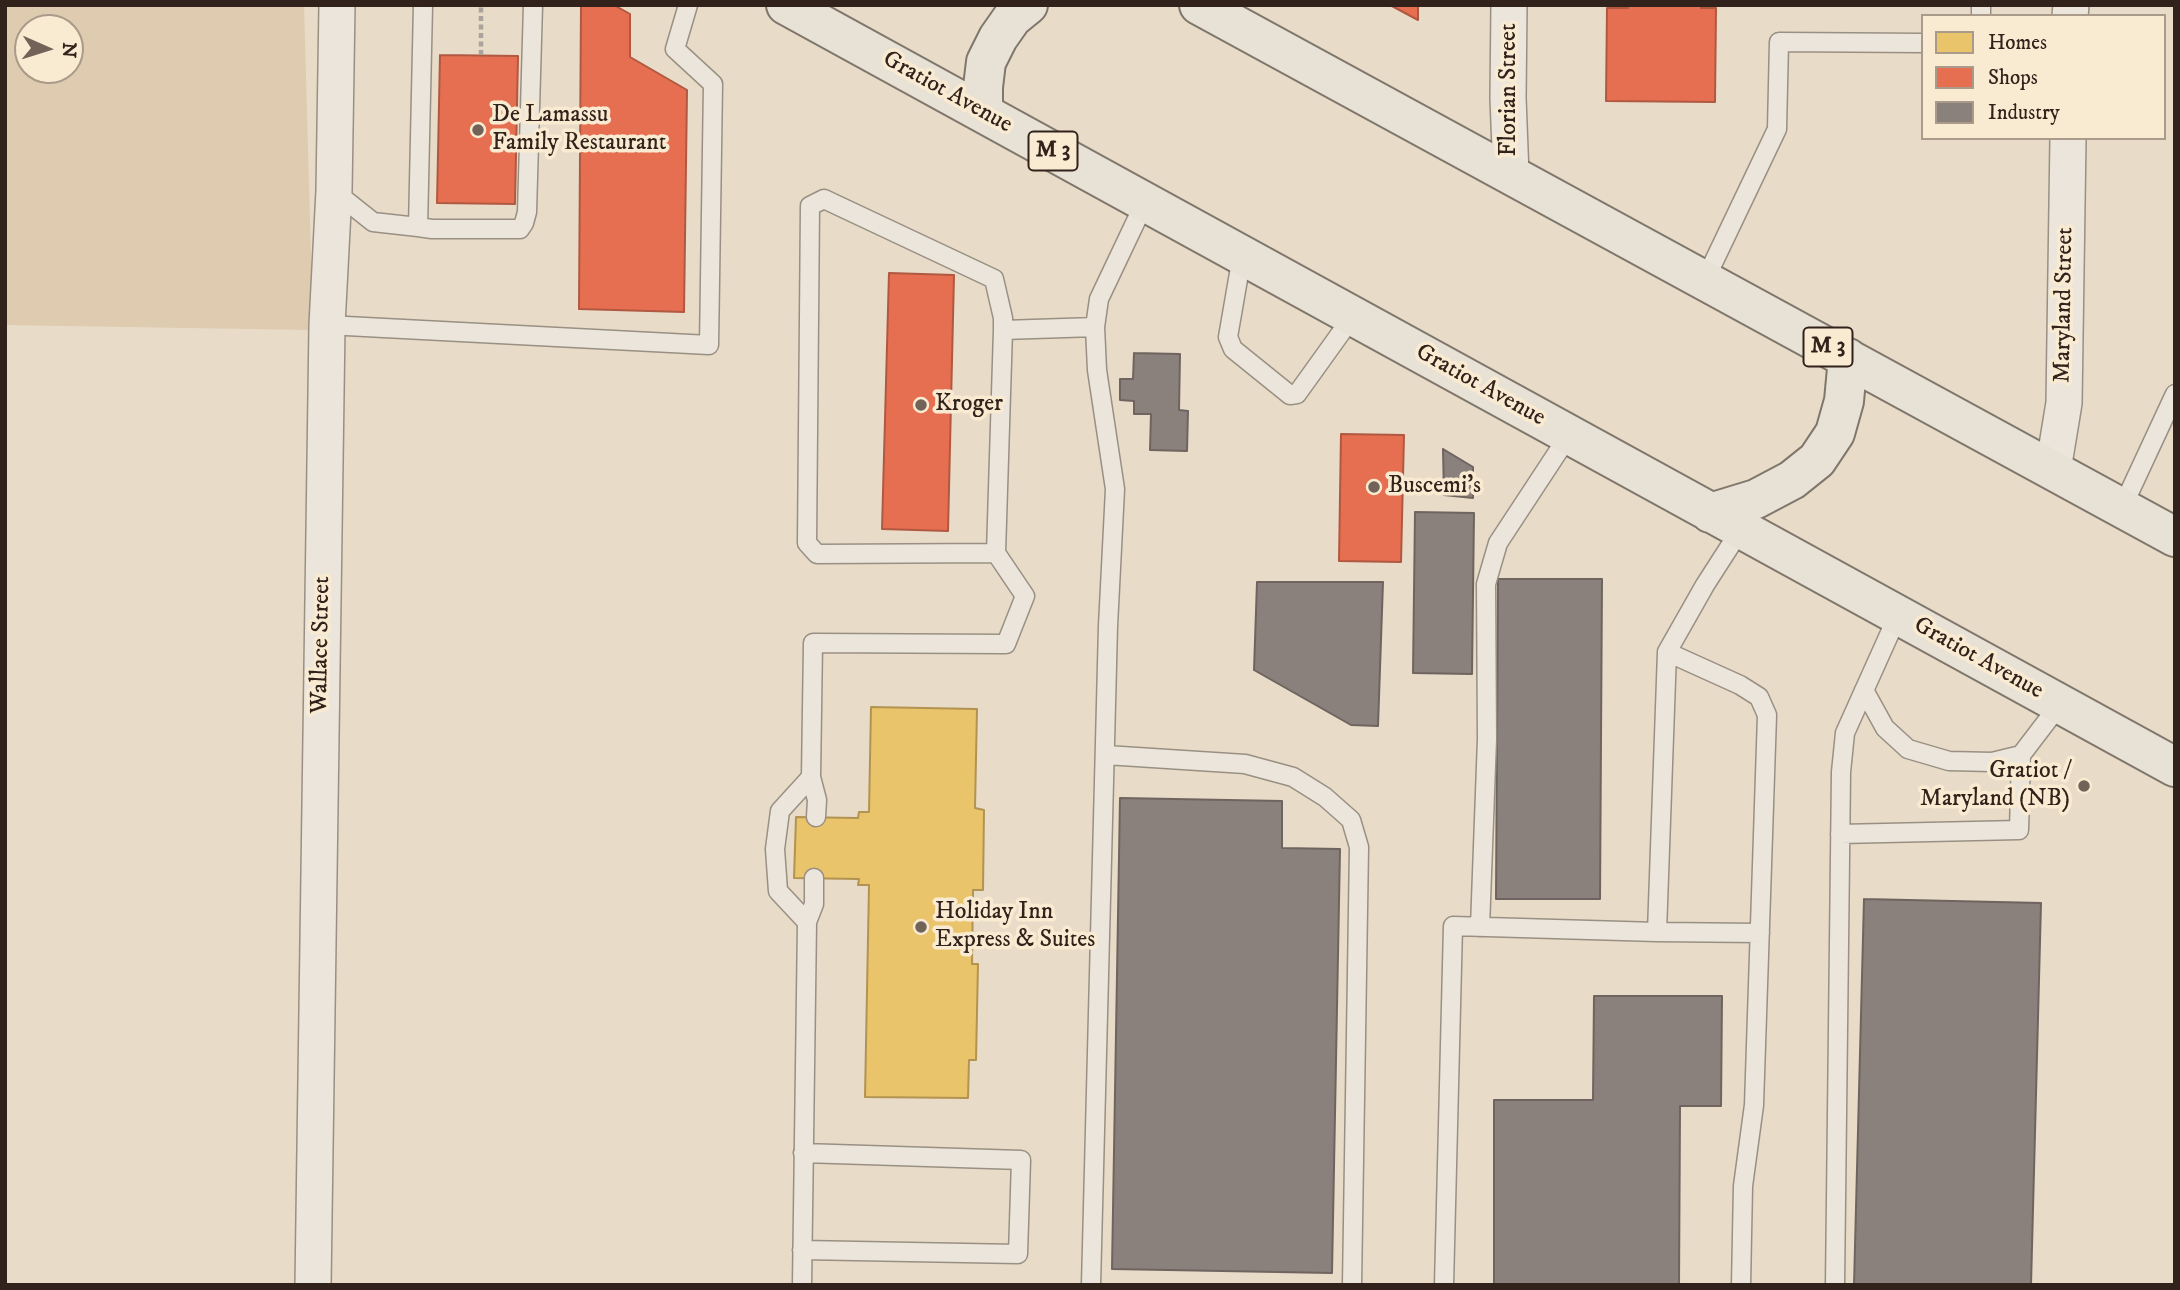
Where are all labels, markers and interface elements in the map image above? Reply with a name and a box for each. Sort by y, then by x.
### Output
north arrow [14,14,84,84]
legend [1921,14,2166,140]
street label: Florian Street [1496,23,1524,157]
text: Homes [1988,30,2047,56]
text: N [57,42,80,58]
street label: Gratiot Avenue [877,46,1017,140]
text: Shops [1988,65,2038,91]
text: Industry [1988,100,2060,126]
place label: De Lamassu Family Restaurant [492,102,666,158]
marker: De Lamassu Family Restaurant [470,122,486,138]
road number: M 3 [1028,132,1078,170]
street label: Maryland Street [2049,227,2081,383]
road number: M 3 [1804,328,1853,366]
street label: Gratiot Avenue [1410,339,1550,433]
place label: Kroger [935,391,1003,419]
marker: Kroger [913,397,929,413]
place label: Buscemi's [1388,473,1481,501]
marker: Buscemi's [1366,479,1382,495]
street label: Wallace Street [306,576,338,714]
street label: Gratiot Avenue [1908,612,2048,706]
place label: Gratiot / Maryland (NB) [1920,758,2070,814]
marker: Gratiot / Maryland (NB) [2076,778,2092,794]
place label: Holiday Inn Express & Suites [935,899,1095,955]
marker: Holiday Inn Express & Suites [913,919,929,935]

